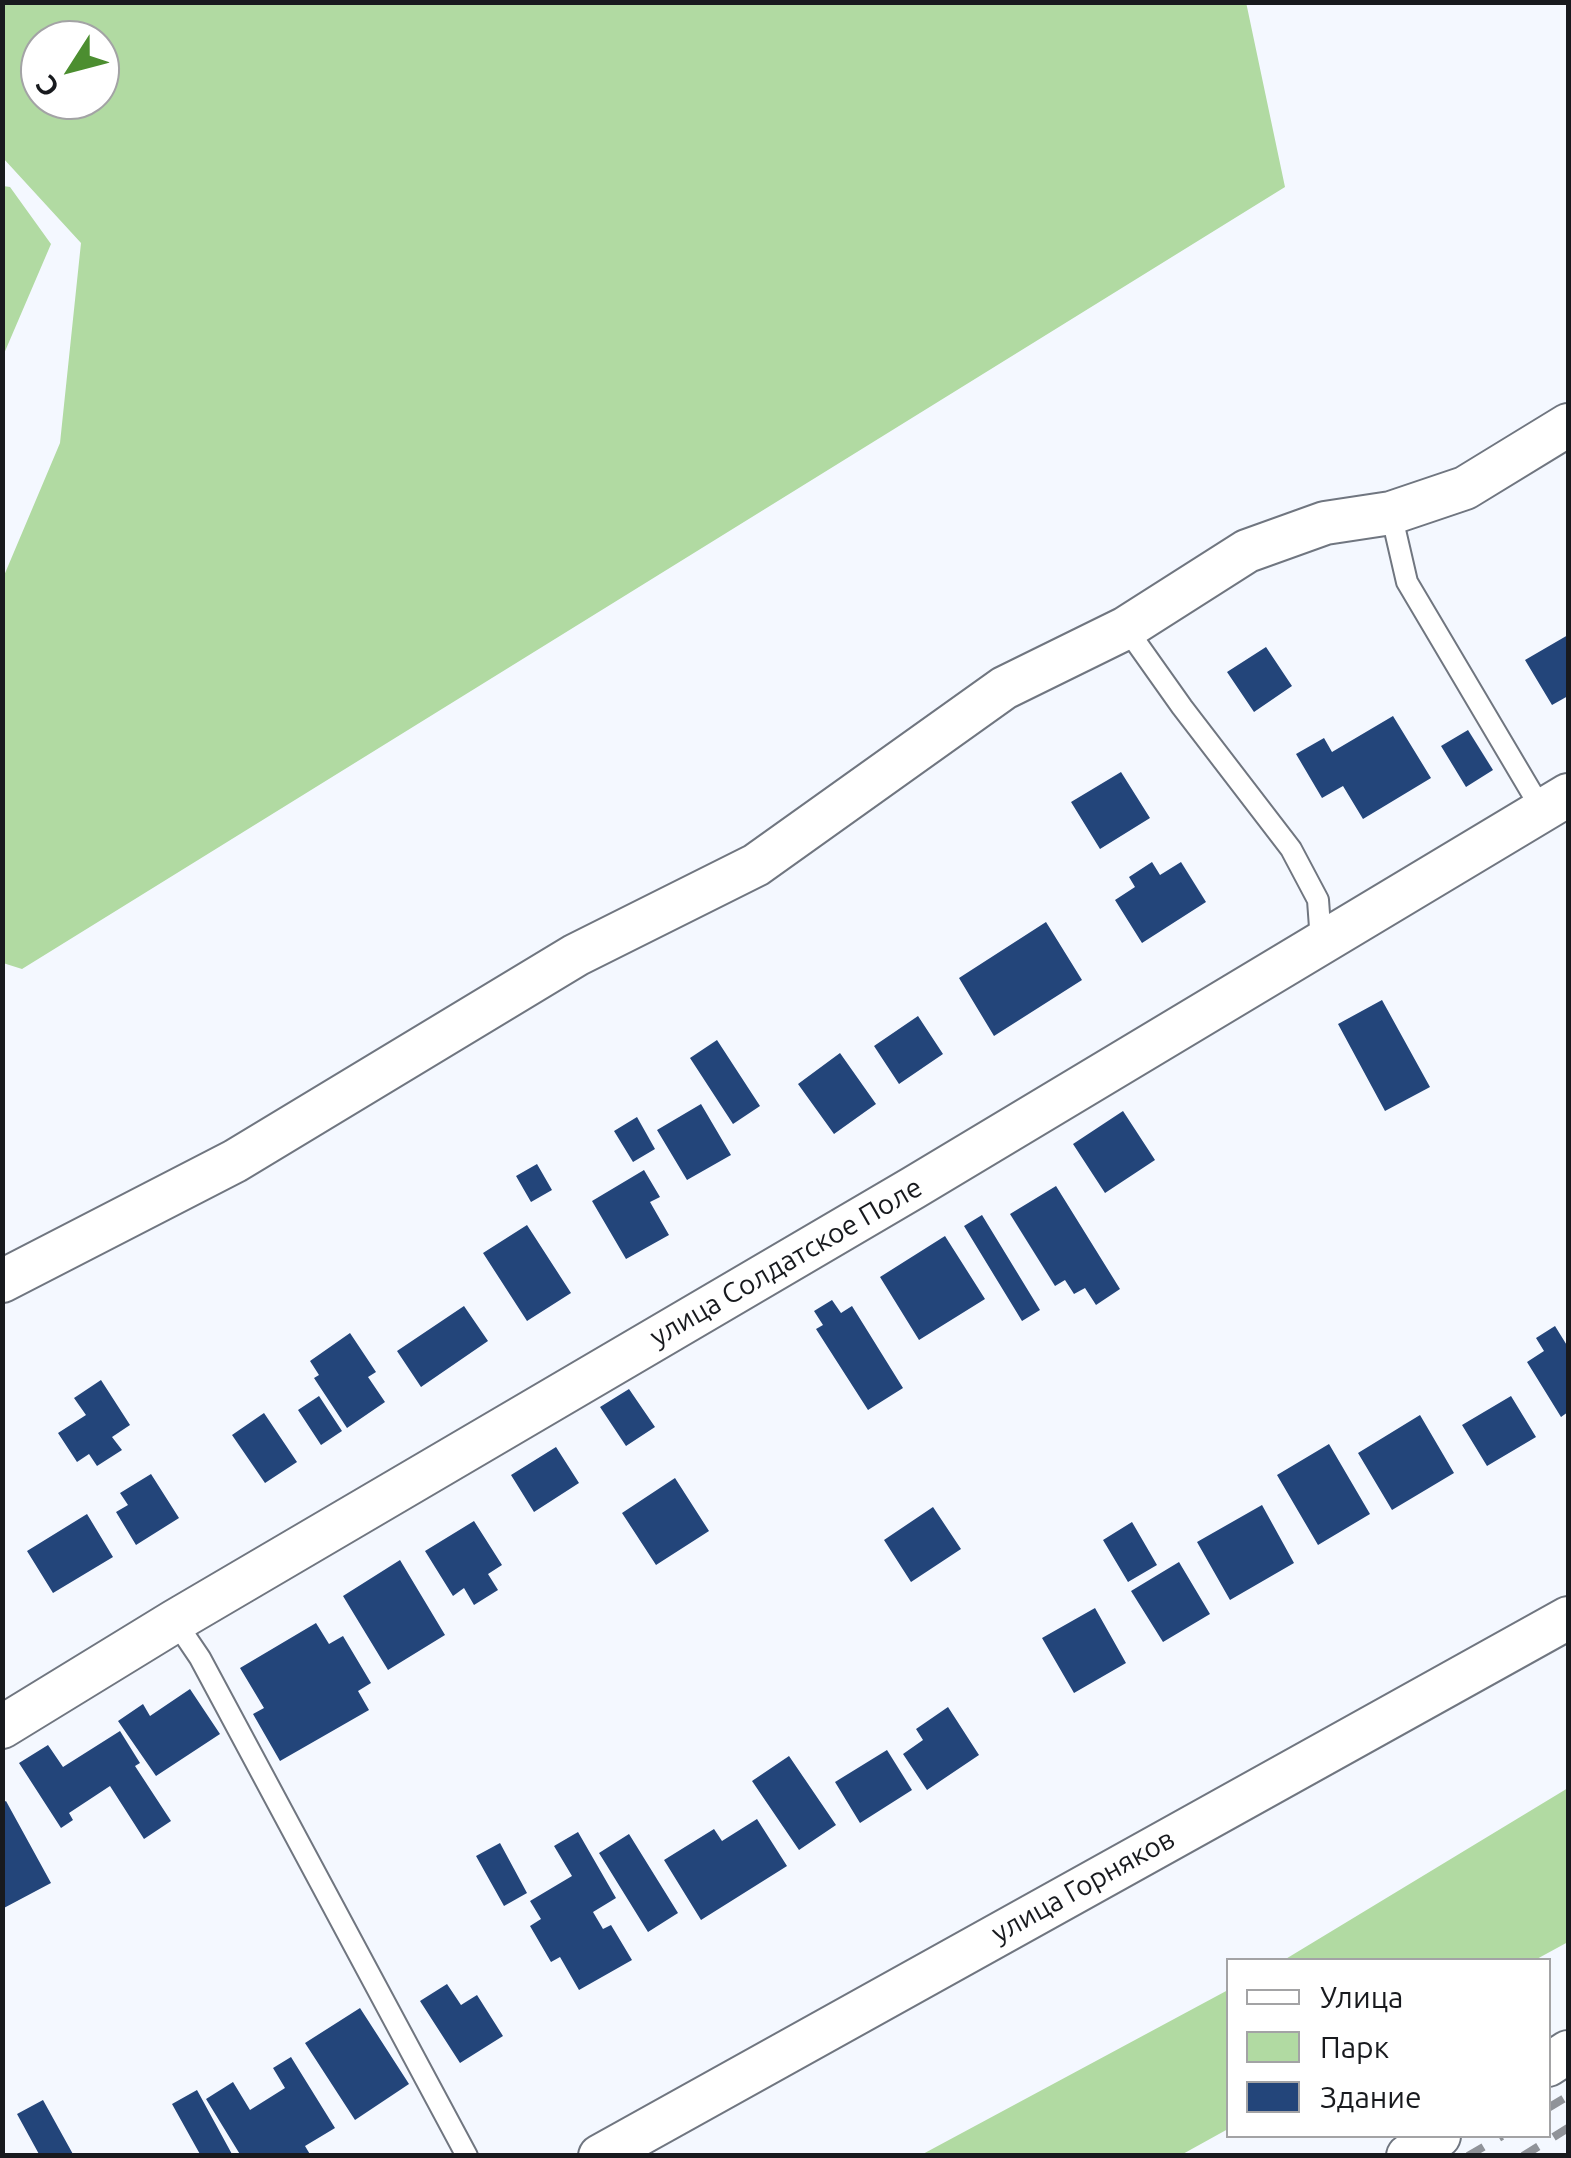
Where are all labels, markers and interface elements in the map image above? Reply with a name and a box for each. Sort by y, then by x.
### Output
north arrow [20,20,120,120]
text: С [29,70,65,103]
street label: улица Солдатское Поле [644,1170,928,1354]
street label: улица Горняков [986,1822,1180,1950]
legend [1226,1958,1551,2138]
text: Улица [1320,1980,1404,2014]
text: Парк [1320,2030,1389,2064]
text: Здание [1320,2080,1422,2114]

